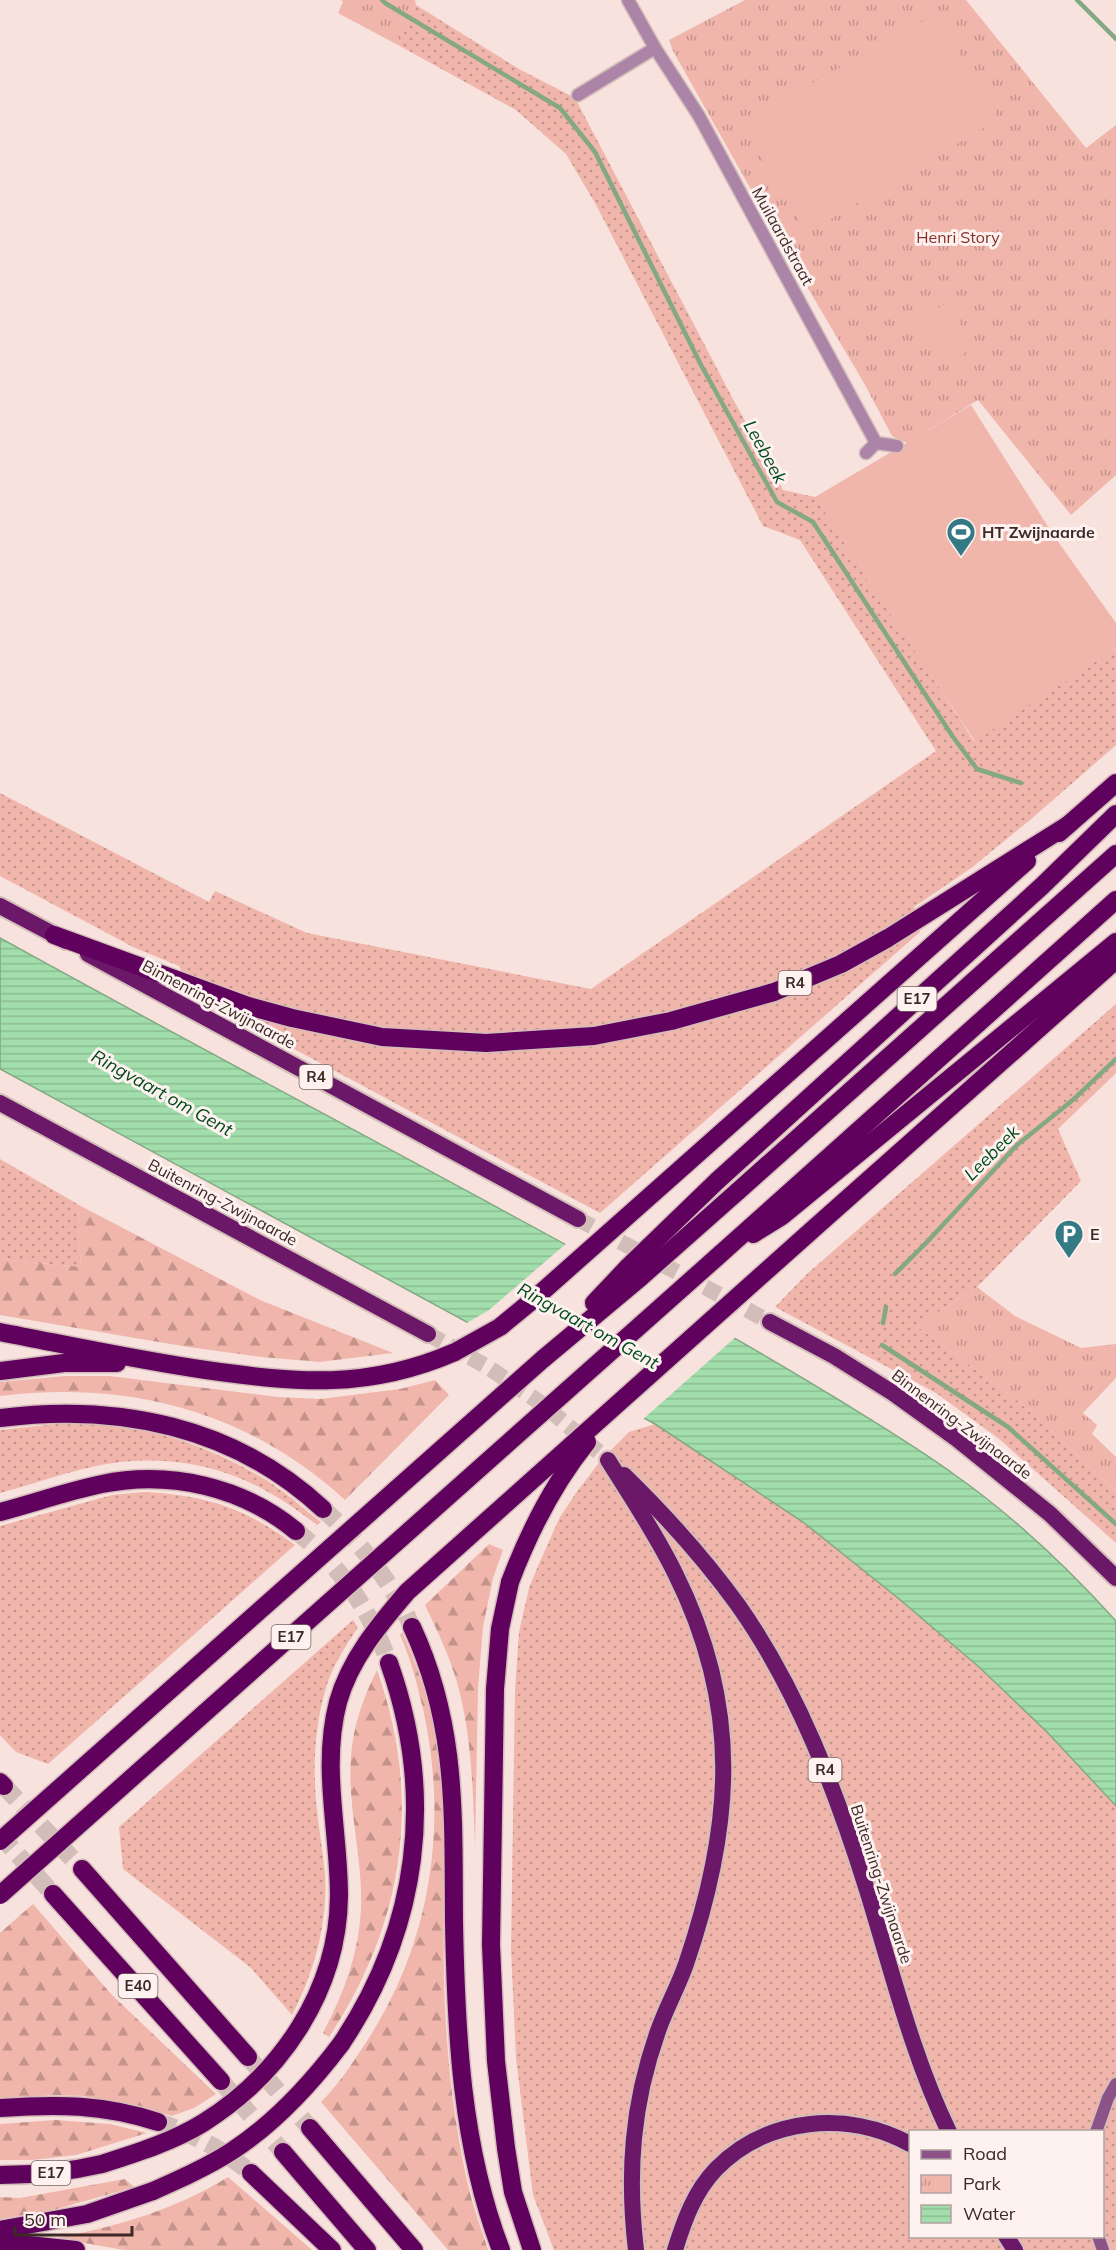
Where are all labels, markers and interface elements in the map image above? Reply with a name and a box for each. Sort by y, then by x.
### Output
street label: Muilaardstraat [748,183,818,289]
park label: Henri Story [916,227,1000,247]
water label: Leebeek [739,416,793,488]
sports icon: HT Zwijnaarde [945,516,977,558]
place label: HT Zwijnaarde [982,522,1095,542]
street label: Binnenring-Zwijnaarde [139,955,299,1053]
road number: R4 [778,971,812,995]
road number: E17 [898,987,936,1011]
water label: Ringvaart om Gent [88,1044,237,1141]
road number: R4 [300,1065,332,1089]
water label: Leebeek [959,1120,1025,1185]
street label: Buitenring-Zwijnaarde [145,1154,301,1250]
parking icon: E [1053,1218,1085,1260]
place label: E [1090,1224,1100,1244]
water label: Ringvaart om Gent [514,1277,663,1374]
street label: Binnenring-Zwijnaarde [888,1365,1036,1483]
road number: E17 [272,1625,310,1649]
road number: R4 [808,1758,842,1782]
street label: Buitenring-Zwijnaarde [847,1802,917,1966]
road number: E40 [118,1974,158,1998]
legend [909,2130,1104,2238]
text: Road [963,2142,1007,2165]
road number: E17 [32,2161,70,2185]
text: Park [963,2172,1002,2195]
scale bar [15,2199,132,2237]
text: Water [963,2202,1016,2225]
text: 50 m [24,2208,66,2231]

